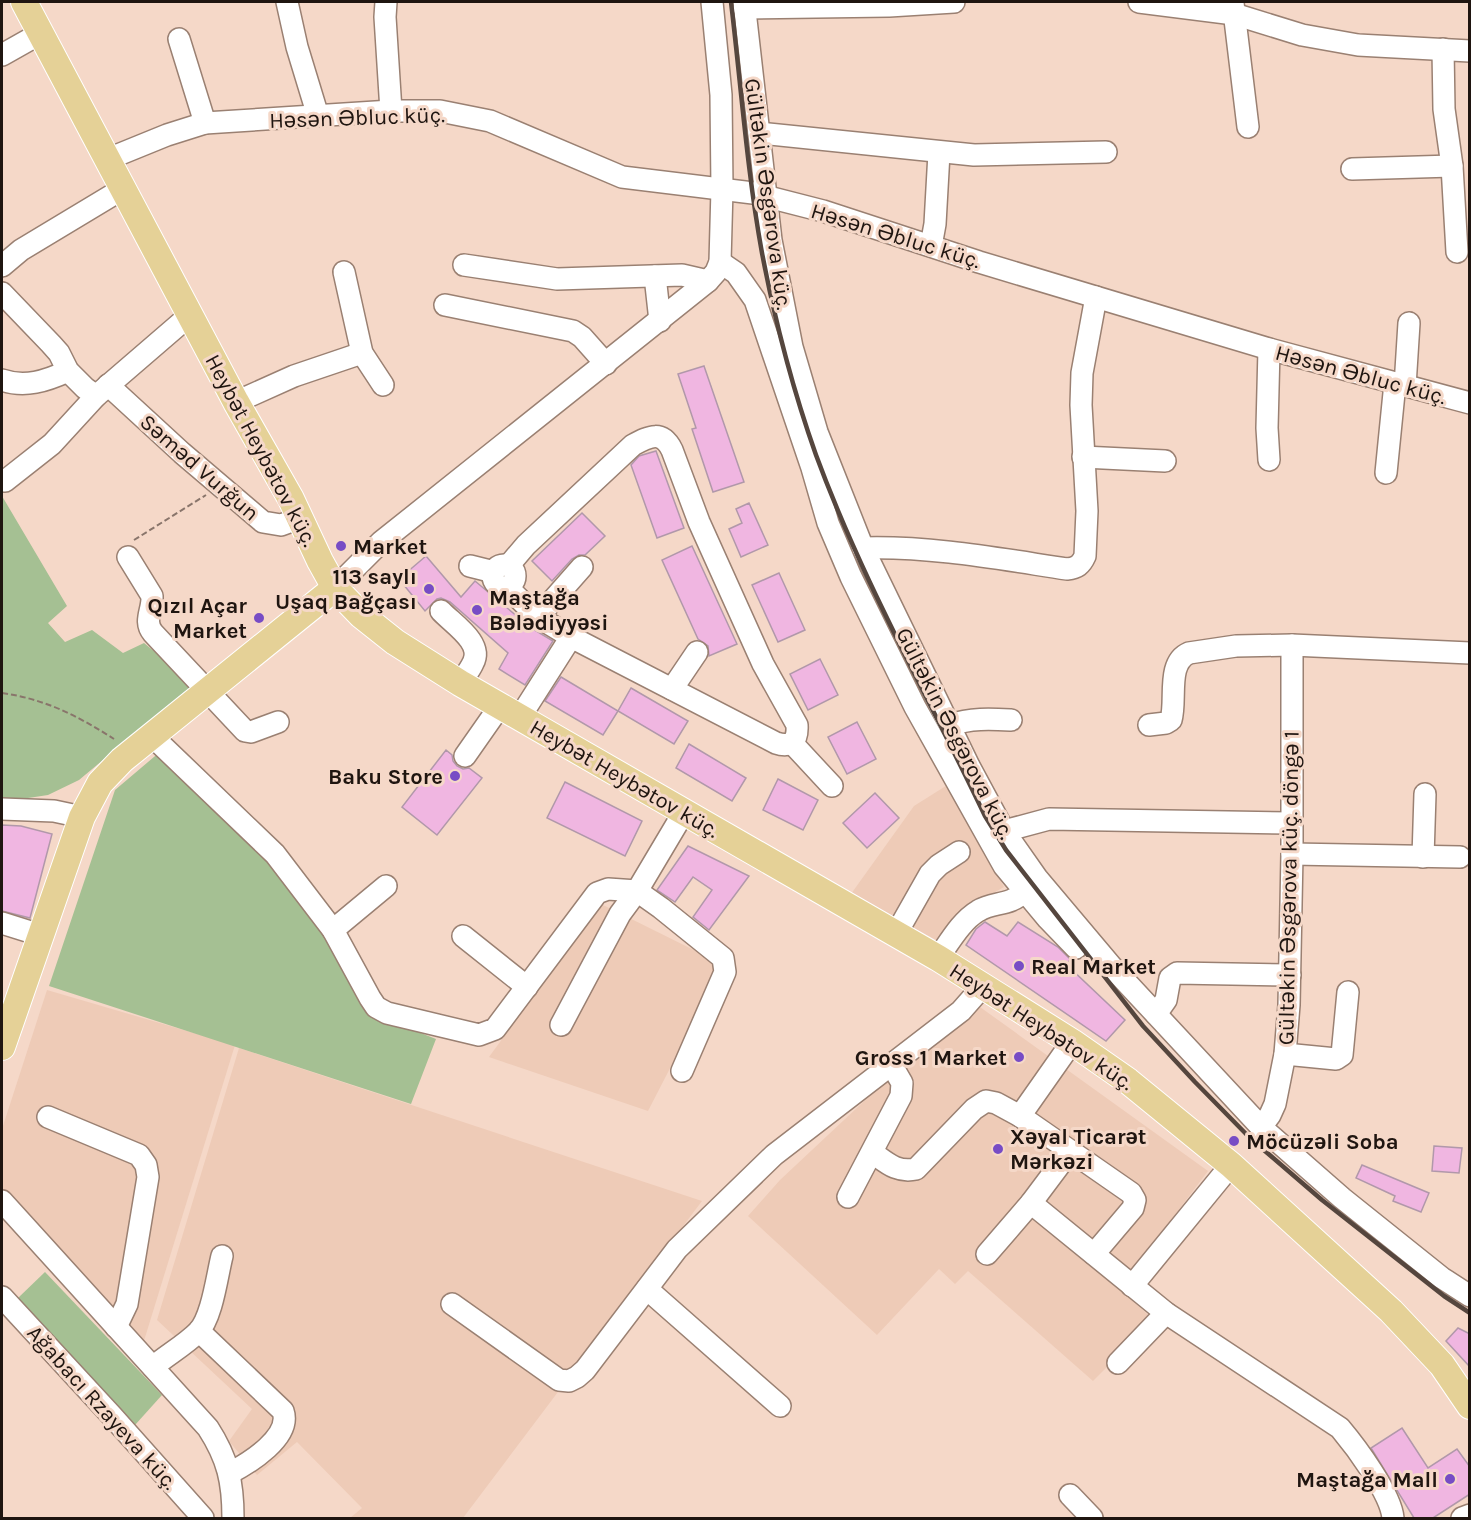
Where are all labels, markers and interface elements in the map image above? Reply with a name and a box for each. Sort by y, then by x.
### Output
street label: Gültəkin Əsgərova küç. [739,77,797,312]
street label: Həsən Əbluc küç. [269,102,445,134]
street label: Həsən Əbluc küç. [808,198,984,274]
street label: Həsən Əbluc küç. [1272,340,1449,410]
street label: Heybət Heybətov küç. [199,350,323,551]
street label: Səməd Vurğun [134,409,264,527]
place label: Market [353,534,427,560]
marker: Market [334,539,348,553]
place label: 113 saylı Uşaq Bağçası [275,564,417,615]
marker: 113 saylı Uşaq Bağçası [422,582,436,596]
place label: Maştağa Bələdiyyəsi [489,585,608,636]
place label: Qızıl Açar Market [147,593,247,644]
marker: Maştağa Bələdiyyəsi [470,603,484,617]
marker: Qızıl Açar Market [252,611,266,625]
street label: Gültəkin Əsgərova küç. [890,623,1020,844]
street label: Heybət Heybətov küç. [525,714,724,844]
street label: Gültəkin Əsgərova küç. döngə 1 [1273,731,1305,1045]
place label: Baku Store [328,764,443,790]
marker: Baku Store [448,769,462,783]
place label: Real Market [1031,954,1156,980]
street label: Heybət Heybətov küç. [945,958,1138,1096]
marker: Real Market [1012,959,1026,973]
place label: Gross 1 Market [855,1045,1007,1071]
marker: Gross 1 Market [1012,1050,1026,1064]
place label: Xəyal Ticarət Mərkəzi [1010,1124,1147,1175]
place label: Möcüzəli Soba [1246,1129,1399,1155]
marker: Möcüzəli Soba [1227,1134,1241,1148]
marker: Xəyal Ticarət Mərkəzi [991,1142,1005,1156]
street label: Ağabacı Rzayeva küç. [22,1320,183,1495]
place label: Maştağa Mall [1296,1467,1438,1493]
marker: Maştağa Mall [1443,1472,1457,1486]

